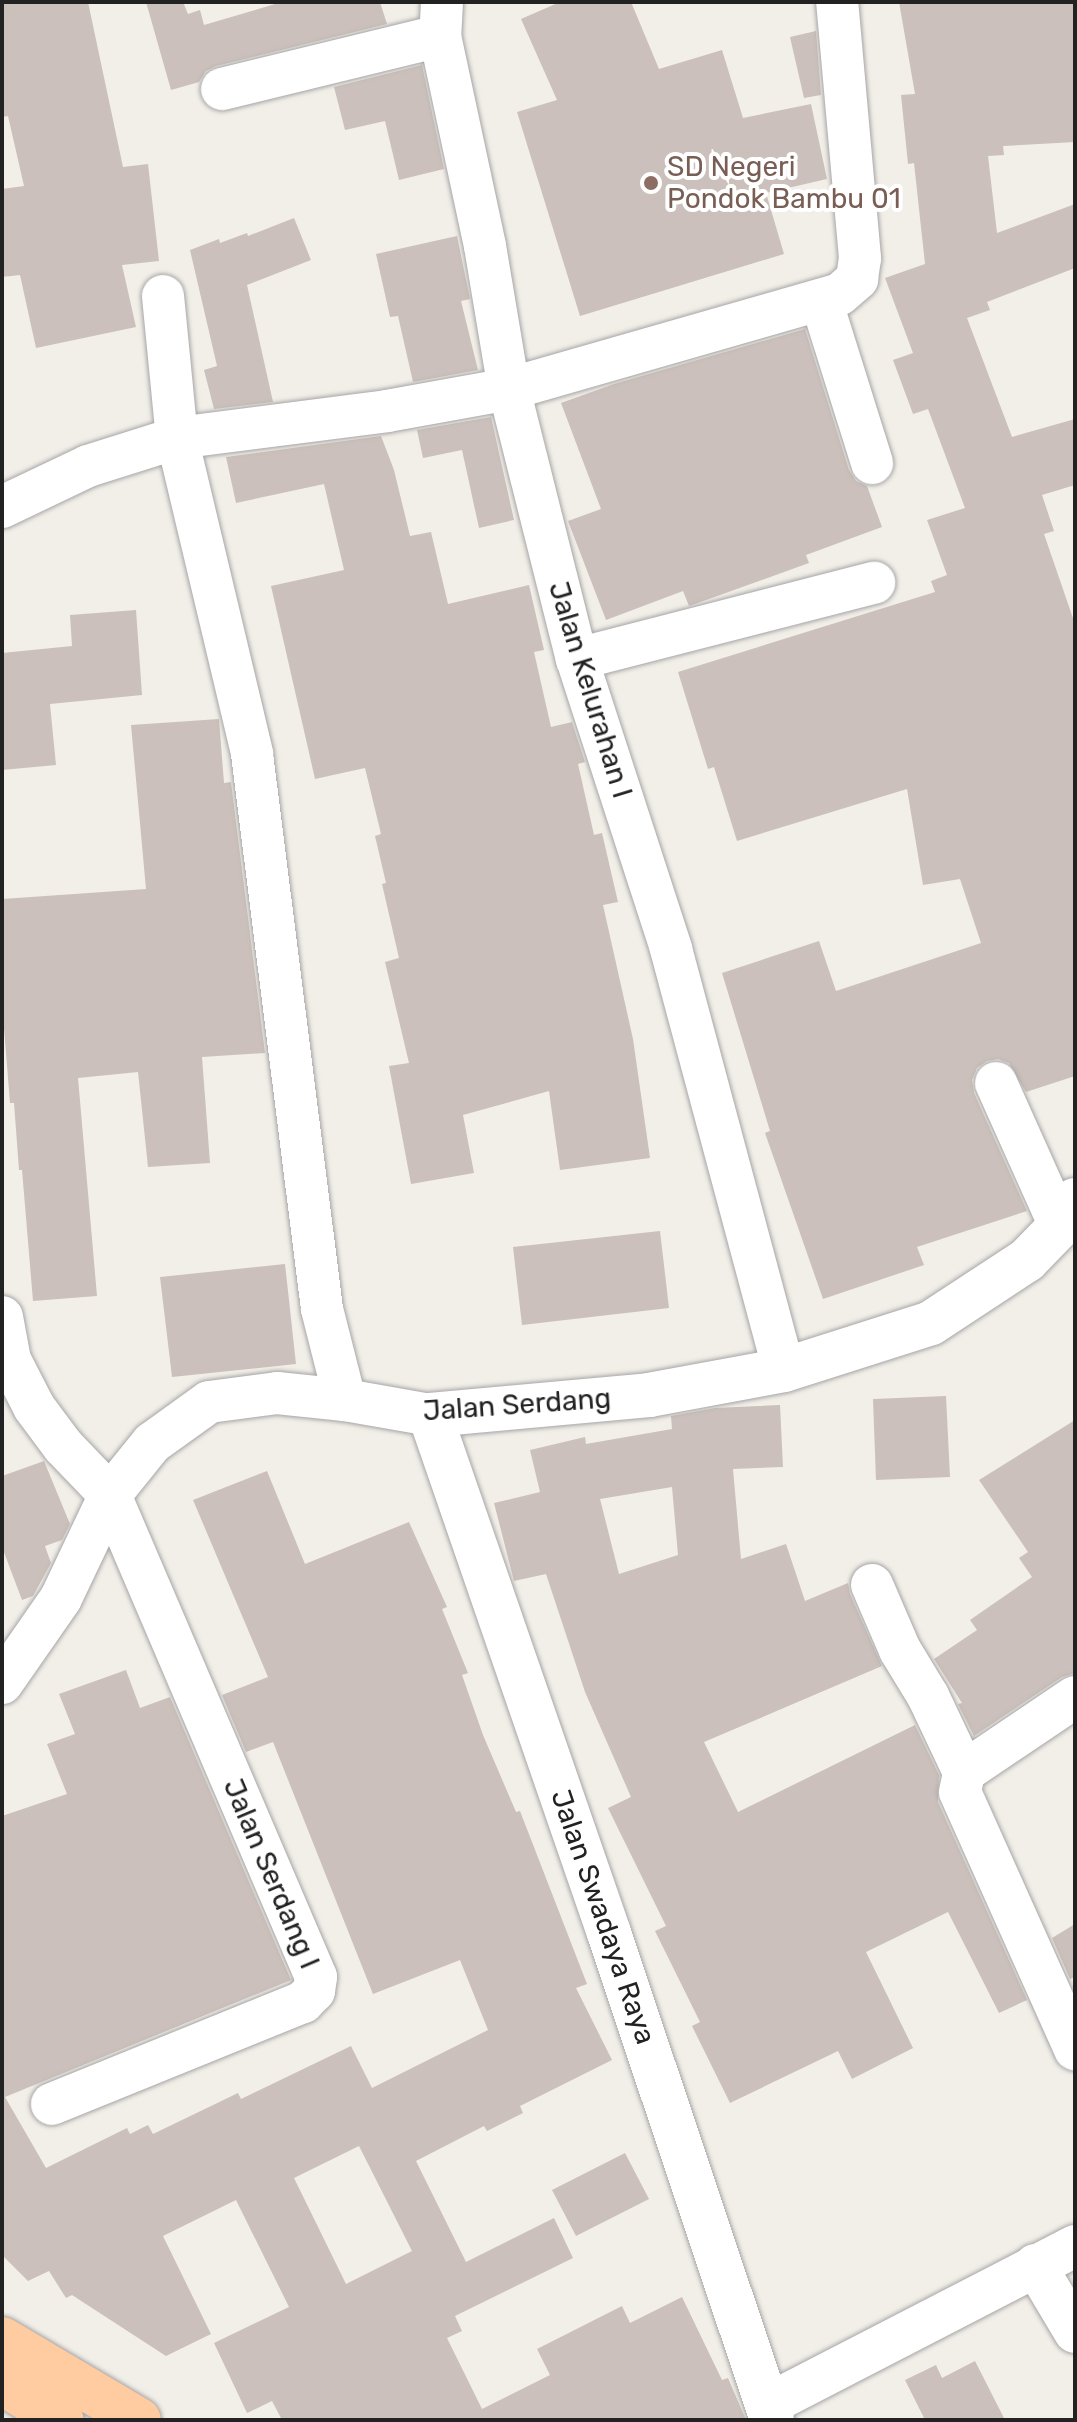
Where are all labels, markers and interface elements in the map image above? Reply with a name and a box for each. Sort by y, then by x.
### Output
place label: SD Negeri Pondok Bambu 01 [667,150,901,216]
marker: SD Negeri Pondok Bambu 01 [642,174,660,192]
street label: Jalan Kelurahan I [541,578,639,802]
street label: Jalan Serdang [422,1382,612,1428]
street label: Jalan Serdang I [216,1774,326,1974]
street label: Jalan Swadaya Raya [544,1785,662,2049]

